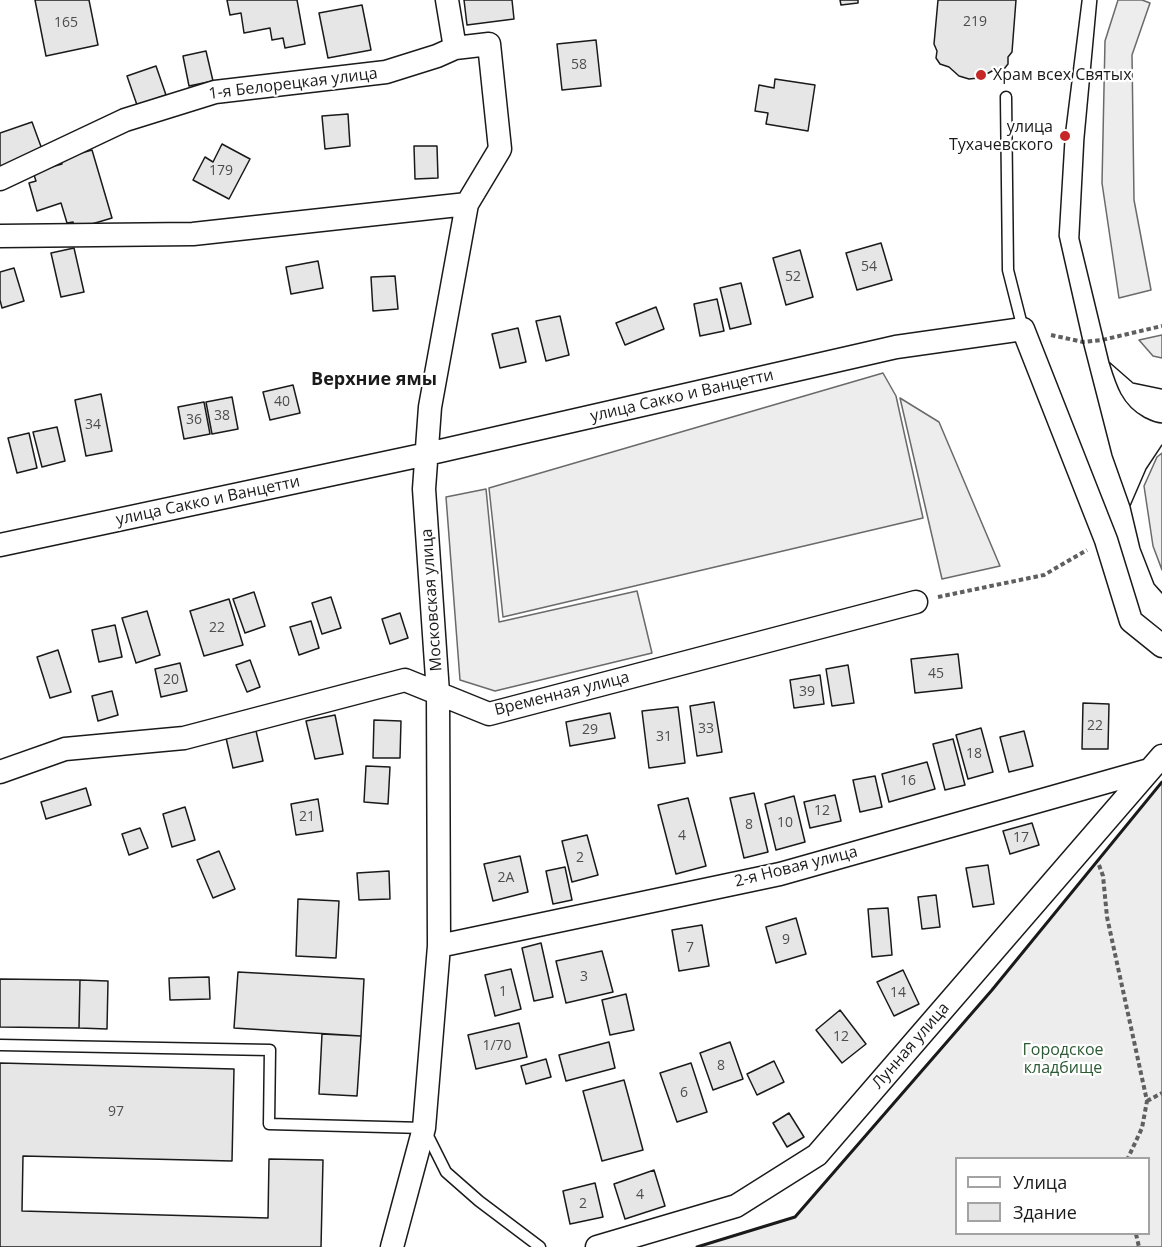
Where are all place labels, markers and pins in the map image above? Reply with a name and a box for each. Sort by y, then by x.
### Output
place label: Храм всех Святых [993,65,1132,85]
marker: Храм всех Святых [974,68,988,82]
place label: улица Тухачевского [949,117,1053,155]
marker: улица Тухачевского [1058,129,1072,143]

